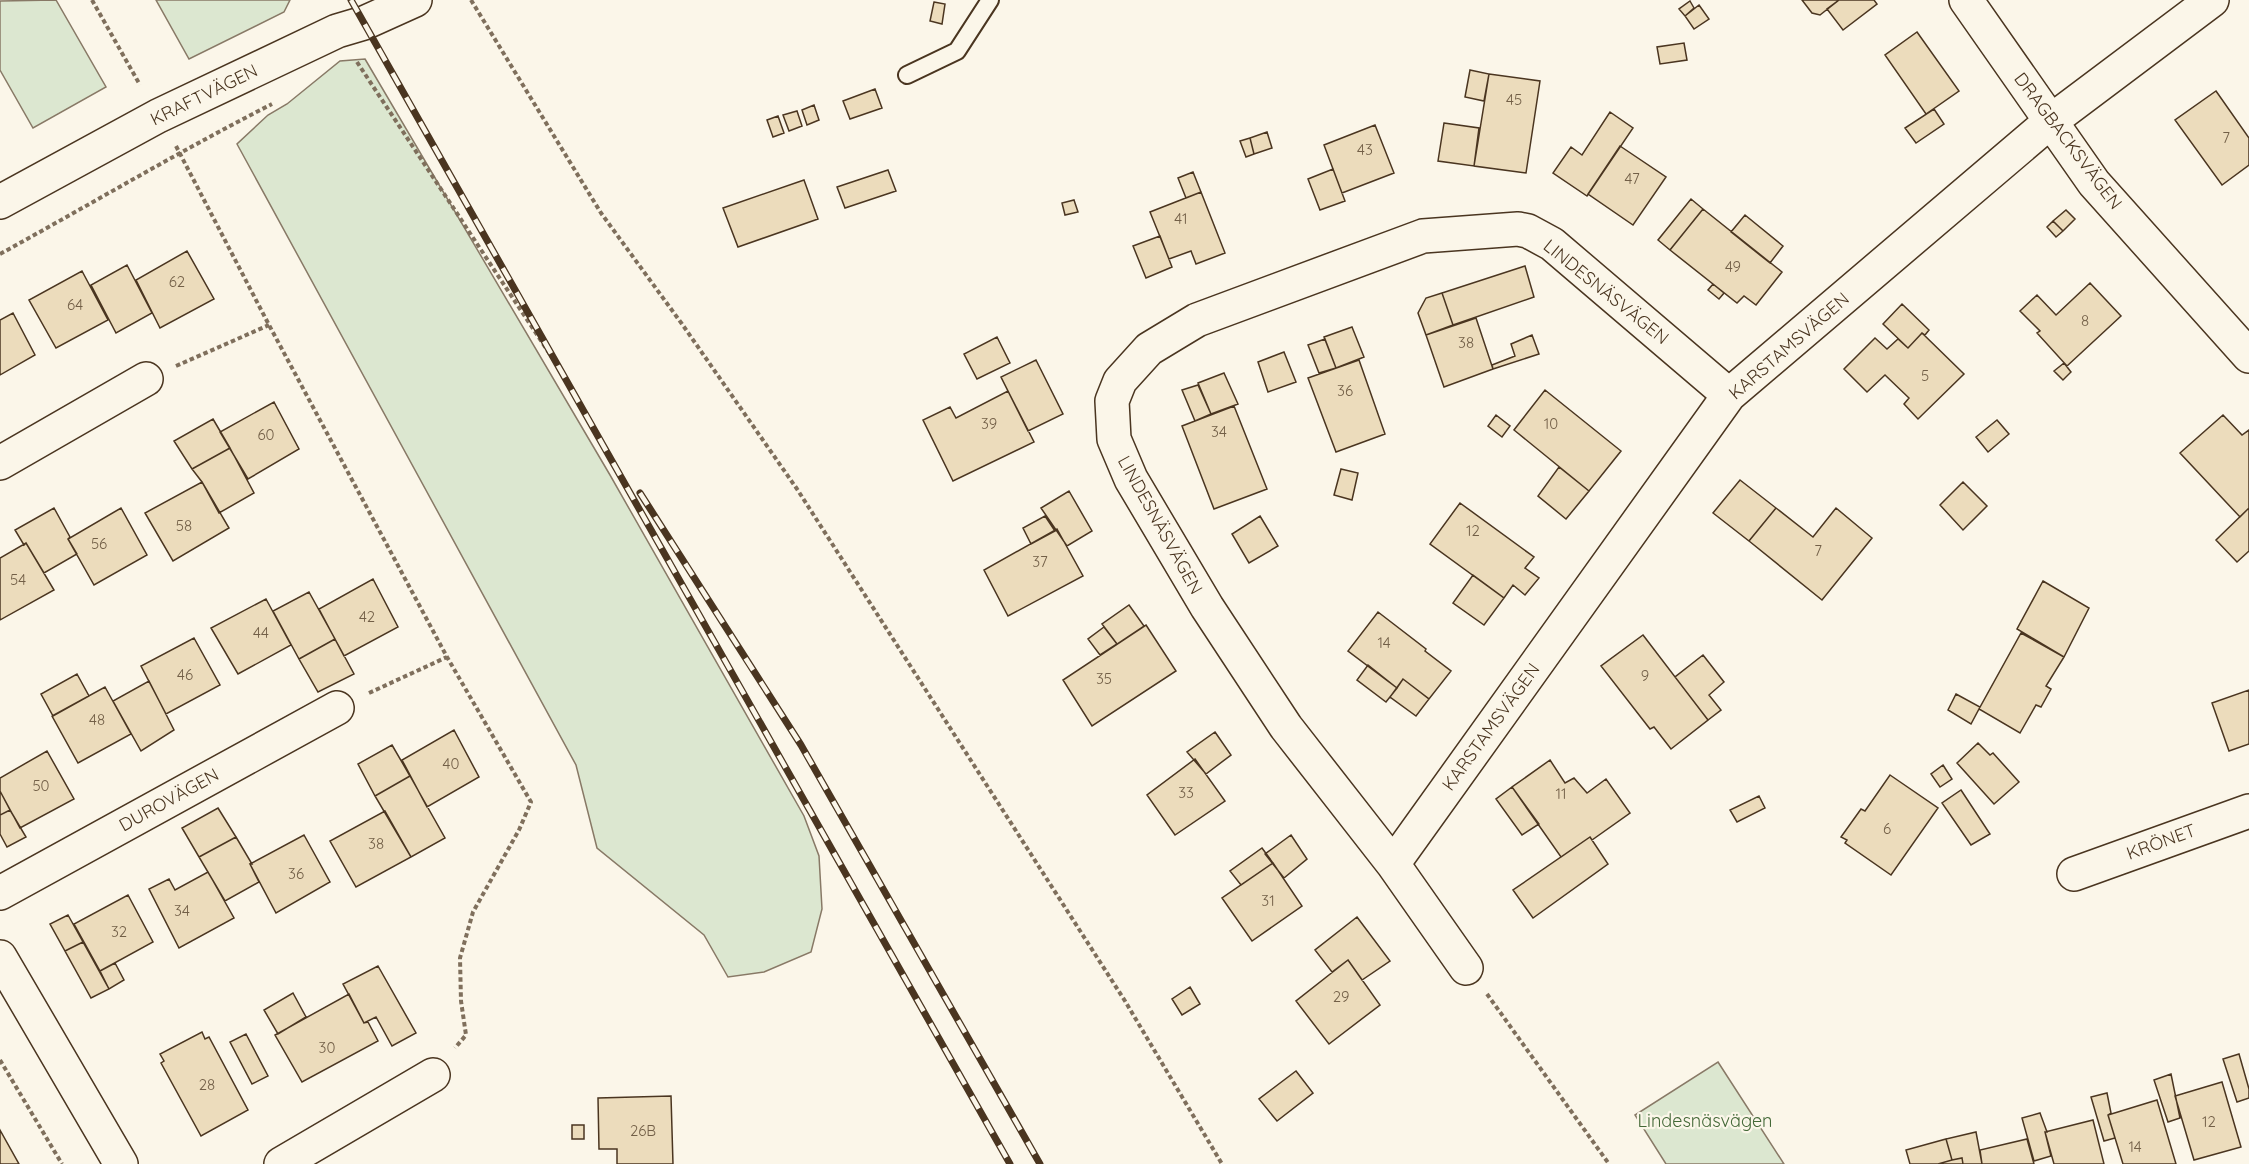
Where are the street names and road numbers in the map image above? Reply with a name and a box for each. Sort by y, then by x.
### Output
street label: KRAFTVÄGEN [146,59,261,130]
street label: DRAGBACKSVÄGEN [2009,68,2127,214]
street label: LINDESNÄSVÄGEN [1539,234,1674,349]
street label: KARSTAMSVÄGEN [1724,287,1854,404]
street label: LINDESNÄSVÄGEN [1113,451,1208,598]
street label: KARSTAMSVÄGEN [1437,658,1545,795]
street label: DUROVÄGEN [115,763,223,836]
street label: KRÖNET [2123,818,2199,865]

